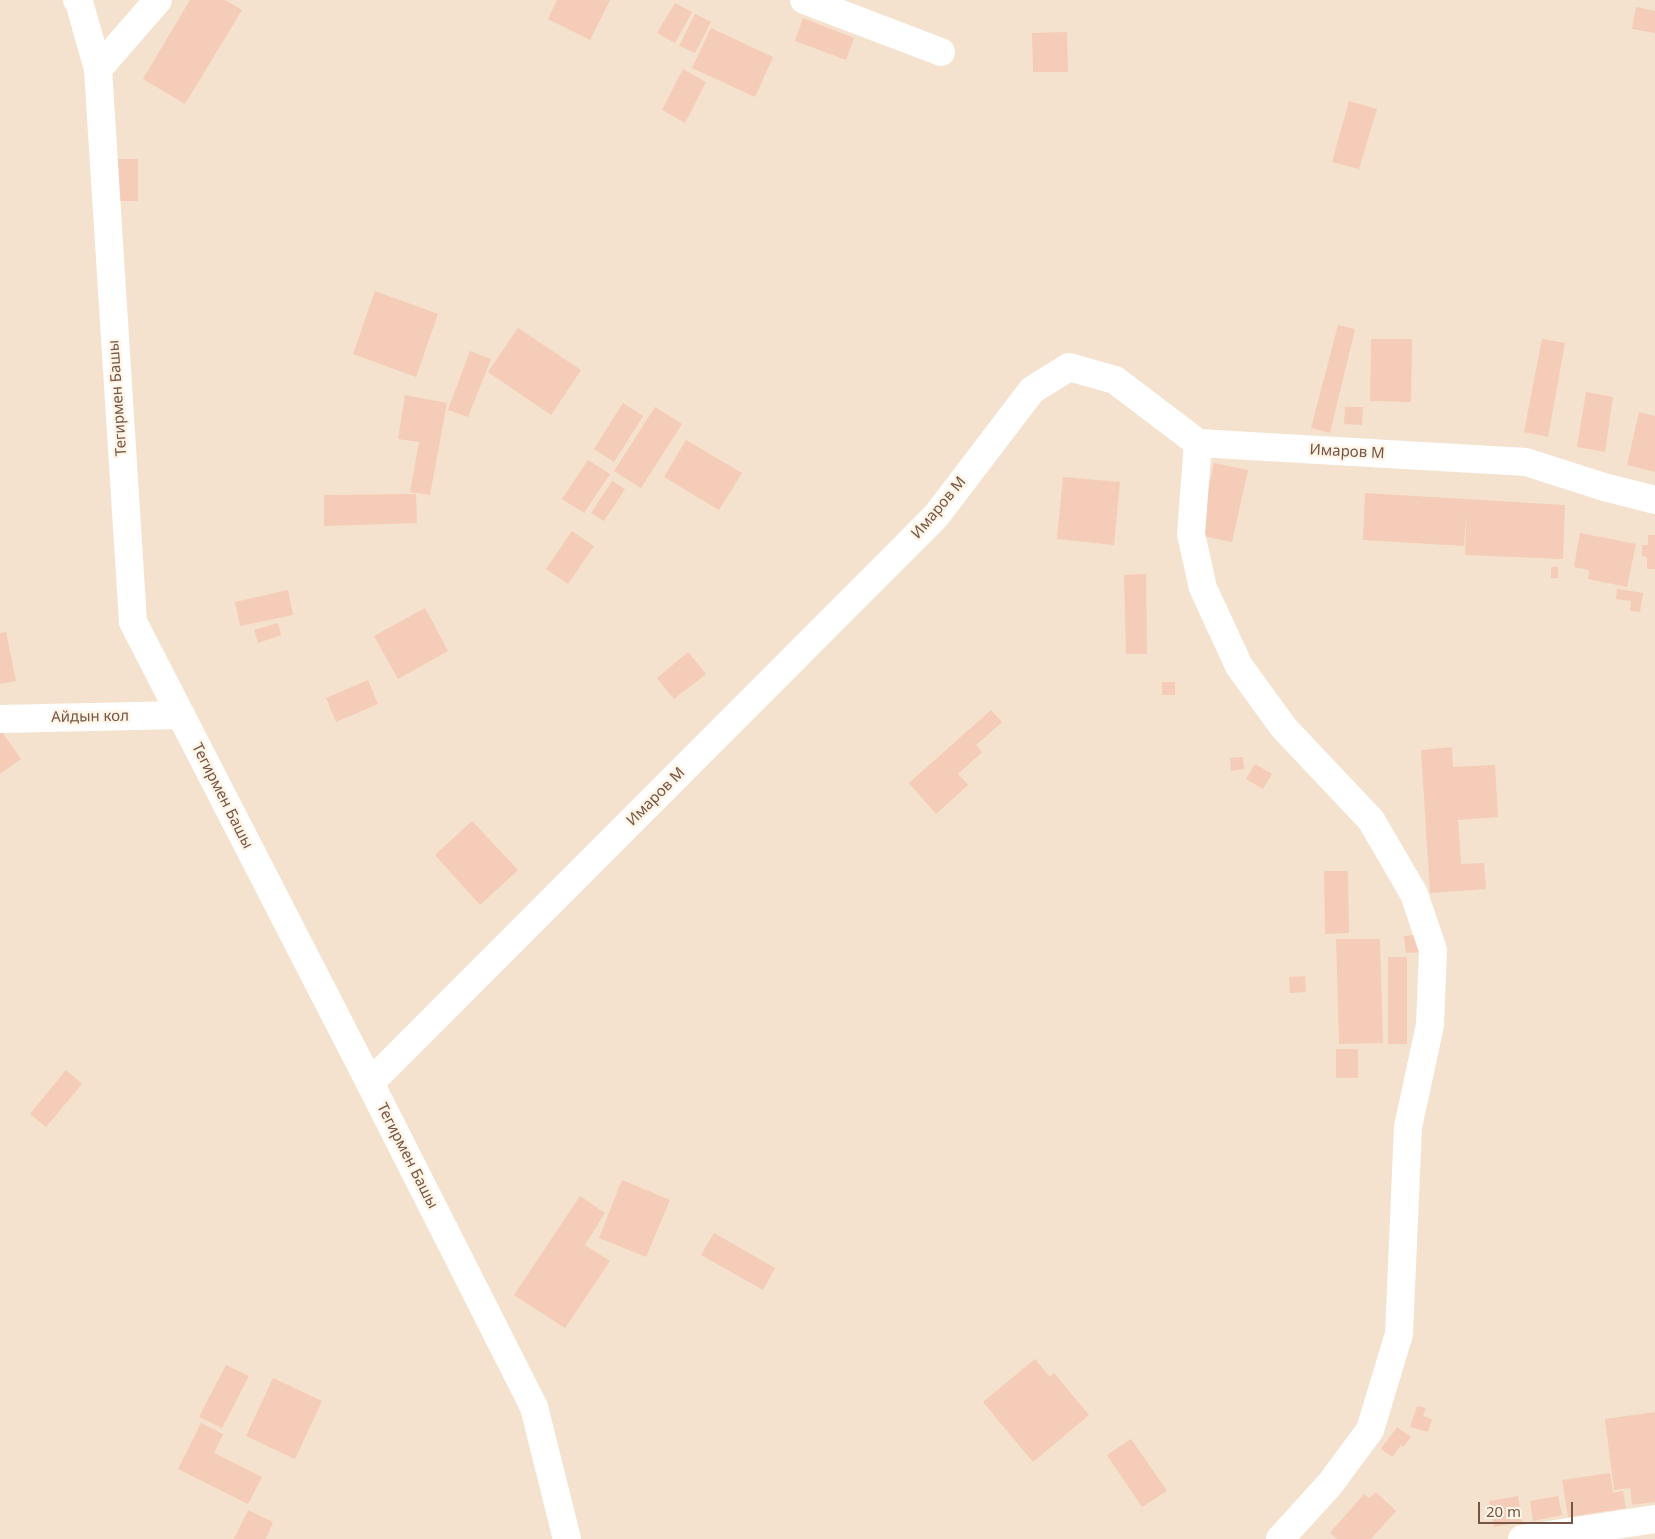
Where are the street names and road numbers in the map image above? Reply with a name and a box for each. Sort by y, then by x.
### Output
street label: Тегирмен Башы [105,339,131,457]
street label: Имаров М [1309,441,1385,463]
street label: Имаров М [908,473,970,543]
street label: Айдын кол [51,707,129,727]
street label: Тегирмен Башы [188,740,256,852]
street label: Имаров М [623,764,689,830]
street label: Тегирмен Башы [373,1100,441,1212]

